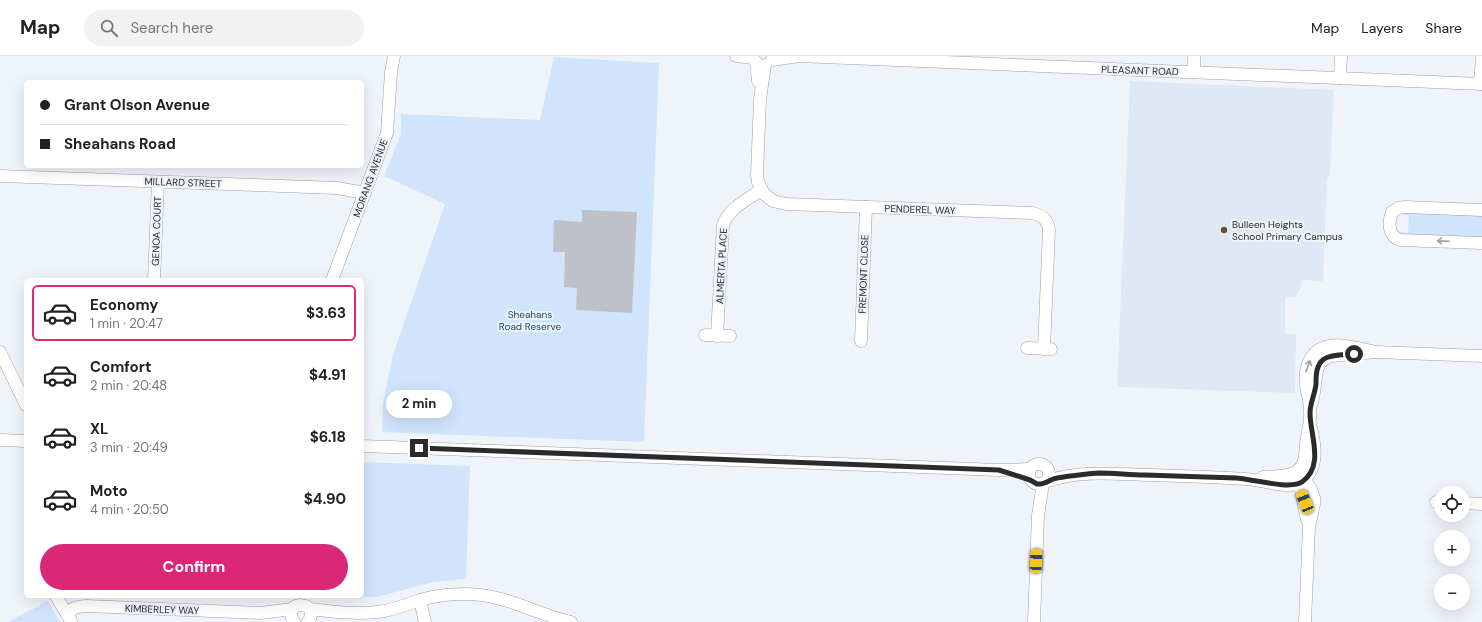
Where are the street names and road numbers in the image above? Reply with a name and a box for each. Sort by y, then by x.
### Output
street label: PLEASANT ROAD [1101,63,1179,78]
street label: MORANG AVENUE [350,137,391,219]
street label: MILLARD STREET [144,175,222,190]
street label: GENOA COURT [149,196,164,266]
street label: PENDEREL WAY [884,202,956,217]
street label: ALMERTA PLACE [713,227,730,304]
street label: FREMONT CLOSE [856,234,871,314]
street label: KIMBERLEY WAY [125,602,200,617]

